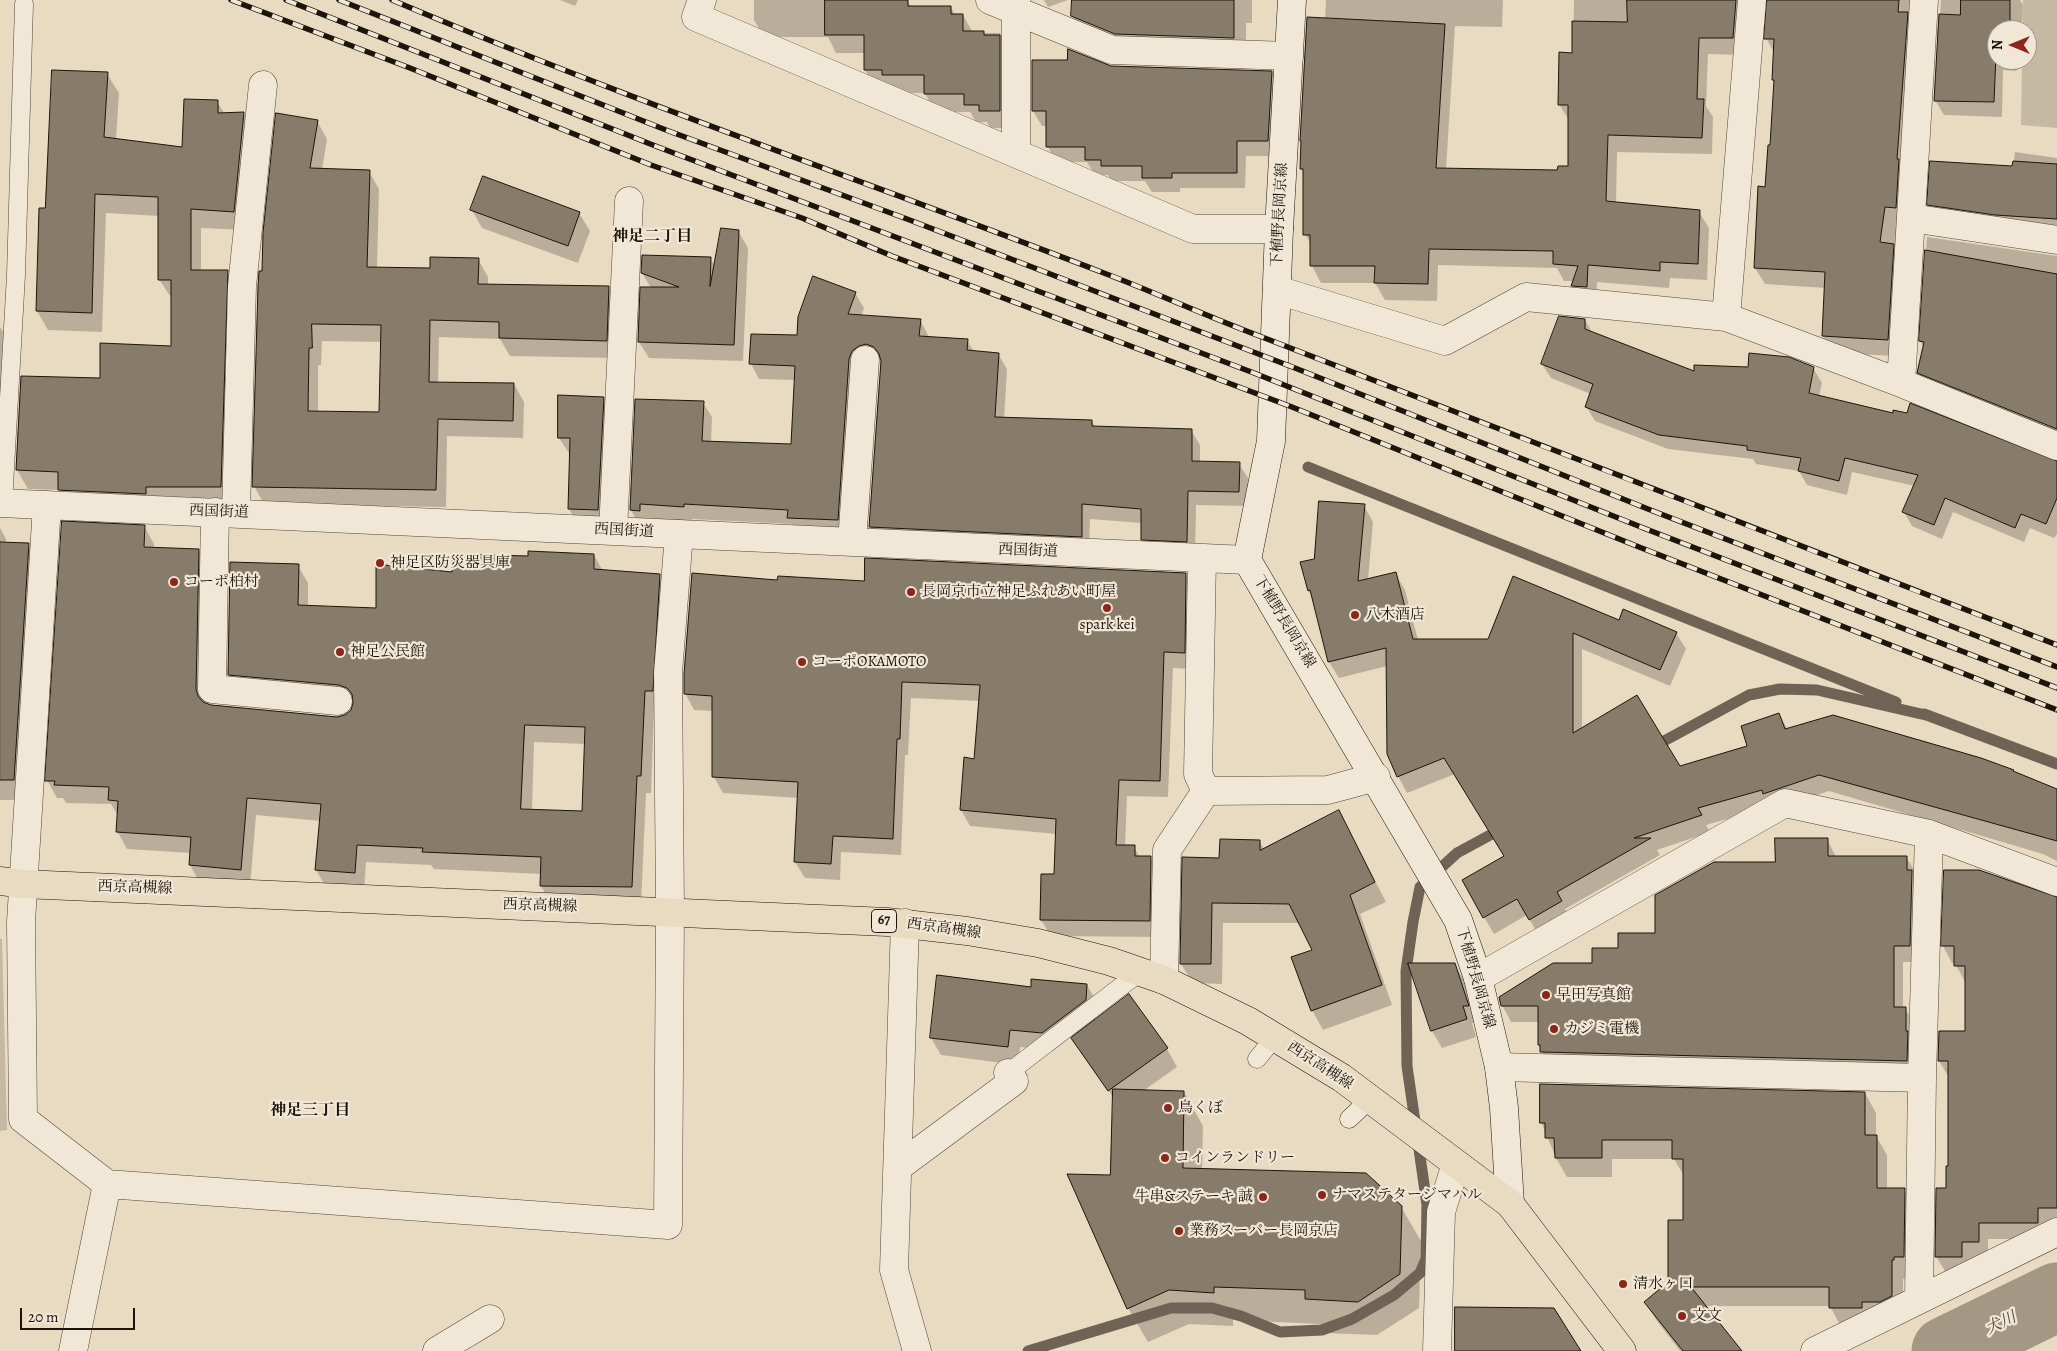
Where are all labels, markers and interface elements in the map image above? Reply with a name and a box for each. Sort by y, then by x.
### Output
north arrow [1987,20,2037,70]
text: N [1988,40,2007,50]
street label: 下植野長岡京線 [1268,162,1292,268]
district label: 神足二丁目 [612,227,692,247]
street label: 西国街道 [189,502,249,522]
street label: 西国街道 [594,520,654,542]
street label: 西国街道 [998,541,1058,561]
place label: 神足区防災器具庫 [390,554,510,572]
marker: 神足区防災器具庫 [374,557,386,569]
street label: 下植野長岡京線 [1249,572,1319,672]
place label: コーポ柏村 [184,573,259,591]
marker: コーポ柏村 [168,576,180,588]
place label: 長岡京市立神足ふれあい町屋 [921,583,1116,601]
marker: 長岡京市立神足ふれあい町屋 [905,586,917,598]
marker: spark kei [1101,602,1113,614]
place label: 八木酒店 [1365,606,1425,624]
marker: 八木酒店 [1349,609,1361,621]
place label: spark kei [1079,616,1135,634]
place label: 神足公民館 [350,643,425,661]
marker: 神足公民館 [334,646,346,658]
place label: コーポOKAMOTO [812,653,926,671]
marker: コーポOKAMOTO [796,656,808,668]
street label: 西京高槻線 [97,878,173,898]
street label: 西京高槻線 [502,896,578,916]
road number: 67 [872,909,896,932]
street label: 西京高槻線 [906,915,982,943]
street label: 下植野長岡京線 [1452,925,1498,1031]
place label: 早田写真館 [1556,986,1631,1004]
marker: 早田写真館 [1540,989,1552,1001]
place label: カジミ電機 [1564,1020,1639,1038]
marker: カジミ電機 [1548,1023,1560,1035]
street label: 西京高槻線 [1284,1038,1356,1094]
place label: 鳥くぼ [1178,1099,1223,1117]
district label: 神足三丁目 [270,1101,350,1121]
marker: 鳥くぼ [1162,1102,1174,1114]
place label: コインランドリー [1175,1149,1295,1167]
marker: コインランドリー [1159,1152,1171,1164]
place label: ナマステタージマハル [1332,1186,1482,1204]
place label: 牛串&ステーキ 誠 [1135,1188,1253,1206]
marker: ナマステタージマハル [1316,1189,1328,1201]
marker: 牛串&ステーキ 誠 [1257,1191,1269,1203]
place label: 業務スーパー長岡京店 [1189,1222,1338,1240]
marker: 業務スーパー長岡京店 [1173,1225,1185,1237]
place label: 清水ヶ口 [1633,1275,1693,1293]
marker: 清水ヶ口 [1617,1278,1629,1290]
scale bar [22,1298,138,1330]
text: 20 m [28,1307,59,1327]
place label: 文文 [1692,1307,1722,1325]
water label: 犬川 [1982,1308,2020,1340]
marker: 文文 [1676,1310,1688,1322]

